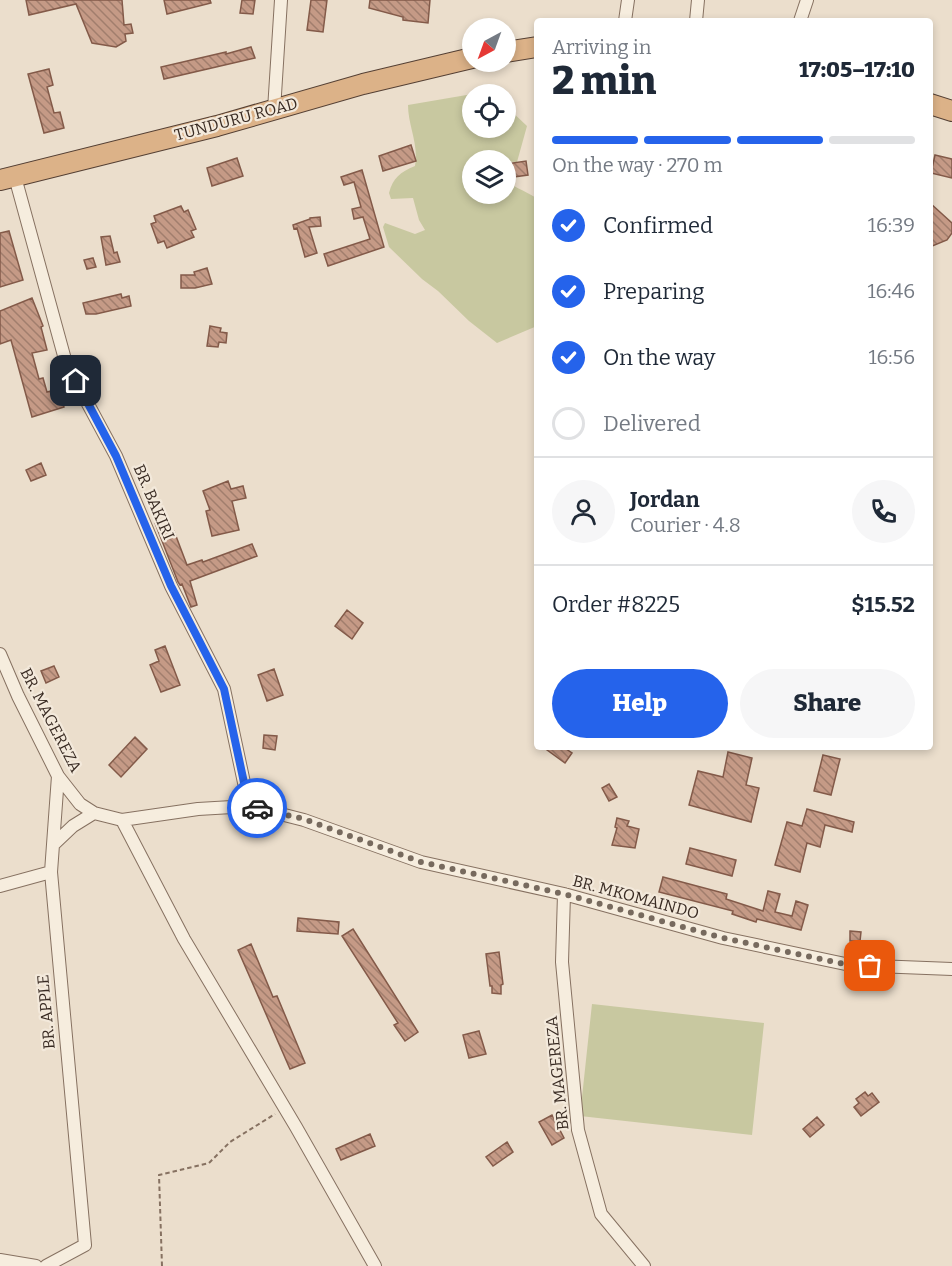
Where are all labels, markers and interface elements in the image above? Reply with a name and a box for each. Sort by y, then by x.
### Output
north arrow [462,18,516,72]
map controls [462,18,516,204]
text: Arriving in [552,35,651,59]
text: 17:05–17:10 [799,56,915,83]
text: 2 min [552,58,656,104]
button: locate [462,84,516,138]
street label: TUNDURU ROAD [172,93,300,145]
button: layers [462,150,516,204]
text: On the way · 270 m [552,153,723,177]
icon: check [552,209,585,242]
text: Confirmed [603,212,713,239]
text: 16:39 [868,213,915,237]
icon: check [552,275,585,308]
text: Preparing [603,278,705,305]
text: 16:46 [868,279,915,303]
icon: check [552,341,585,374]
text: On the way [603,344,715,371]
text: 16:56 [869,345,915,369]
pin [50,355,101,406]
icon: home [59,364,92,397]
text: Delivered [603,410,701,437]
street label: BR. BAKIRI [130,461,178,543]
button: person [552,480,615,543]
button: phone [852,480,915,543]
text: Jordan [630,486,700,513]
text: Courier · 4.8 [630,513,741,537]
text: Order #8225 [552,591,680,618]
text: $15.52 [851,591,915,618]
street label: BR. MAGEREZA [16,665,86,776]
button: Help [552,669,728,738]
button: Share [740,669,915,738]
courier [227,778,287,838]
icon: car [241,792,274,825]
street label: BR. MKOMAINDO [571,871,701,923]
pin [844,940,895,991]
icon: bag [853,949,886,982]
street label: BR. APPLE [33,974,59,1050]
street label: BR. MAGEREZA [541,1014,572,1131]

